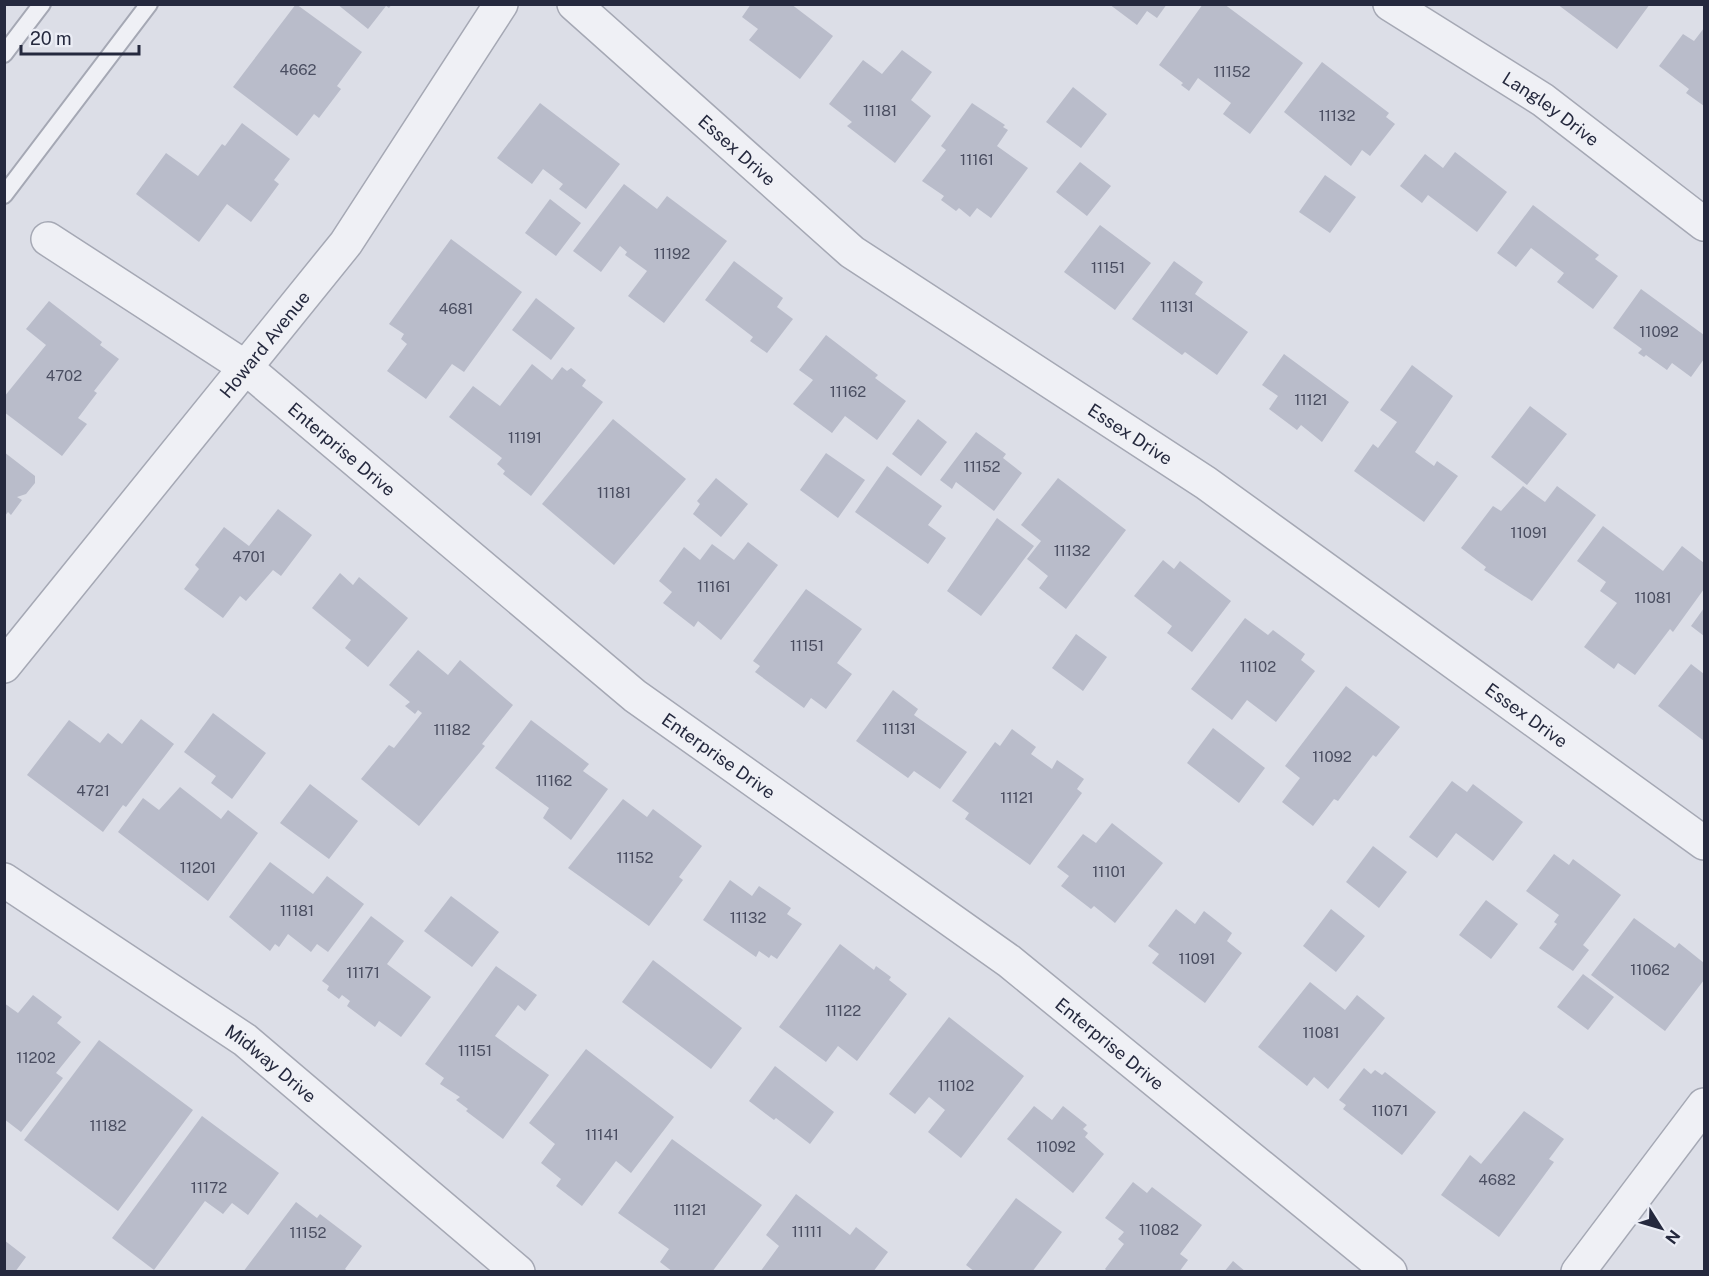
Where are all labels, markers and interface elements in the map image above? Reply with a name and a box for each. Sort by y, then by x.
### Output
scale bar [21,18,140,56]
text: 20 m [30,28,72,49]
house number: 4662 [280,61,317,78]
house number: 11152 [1214,63,1250,80]
street label: Langley Drive [1499,67,1604,150]
house number: 11181 [863,102,897,119]
house number: 11132 [1319,107,1355,124]
street label: Essex Drive [694,110,780,190]
house number: 11161 [960,151,994,168]
house number: 11192 [654,245,690,262]
house number: 11151 [1091,259,1125,276]
street label: Howard Avenue [215,286,314,402]
house number: 11131 [1160,298,1194,315]
house number: 4681 [439,300,473,317]
house number: 11092 [1639,323,1679,340]
house number: 4702 [46,367,82,384]
house number: 11162 [830,383,866,400]
house number: 11121 [1294,391,1328,408]
street label: Enterprise Drive [284,398,400,500]
street label: Essex Drive [1084,399,1177,469]
house number: 11191 [508,429,542,446]
house number: 11152 [964,458,1000,475]
house number: 11181 [597,484,631,501]
house number: 11091 [1511,524,1547,541]
house number: 11132 [1054,542,1090,559]
house number: 4701 [232,548,266,565]
house number: 11161 [697,578,731,595]
house number: 11081 [1634,589,1672,606]
house number: 11151 [790,637,824,654]
house number: 11102 [1240,658,1276,675]
street label: Essex Drive [1482,678,1572,752]
street label: Enterprise Drive [658,708,780,803]
house number: 11131 [882,720,916,737]
house number: 11182 [434,721,471,738]
house number: 11092 [1312,748,1352,765]
house number: 11162 [536,772,572,789]
house number: 4721 [76,782,110,799]
house number: 11121 [1000,789,1034,806]
house number: 11152 [617,849,653,866]
house number: 11201 [180,859,216,876]
house number: 11101 [1092,863,1126,880]
house number: 11181 [280,902,314,919]
house number: 11132 [730,909,766,926]
house number: 11091 [1179,950,1215,967]
house number: 11062 [1630,961,1670,978]
house number: 11171 [346,964,380,981]
street label: Enterprise Drive [1052,993,1169,1094]
house number: 11122 [825,1002,861,1019]
street label: Midway Drive [222,1020,321,1107]
house number: 11081 [1302,1024,1340,1041]
house number: 11151 [458,1042,492,1059]
house number: 11202 [16,1049,56,1066]
house number: 11102 [938,1077,974,1094]
house number: 11071 [1372,1102,1408,1119]
house number: 11182 [90,1117,127,1134]
house number: 11141 [585,1126,619,1143]
house number: 11092 [1036,1138,1076,1155]
house number: 4682 [1478,1171,1516,1188]
house number: 11172 [191,1179,227,1196]
north arrow [1631,1198,1691,1258]
house number: 11121 [673,1201,707,1218]
house number: 11082 [1139,1221,1179,1238]
house number: 11111 [792,1223,822,1240]
house number: 11152 [290,1224,326,1241]
text: N [1661,1226,1684,1247]

